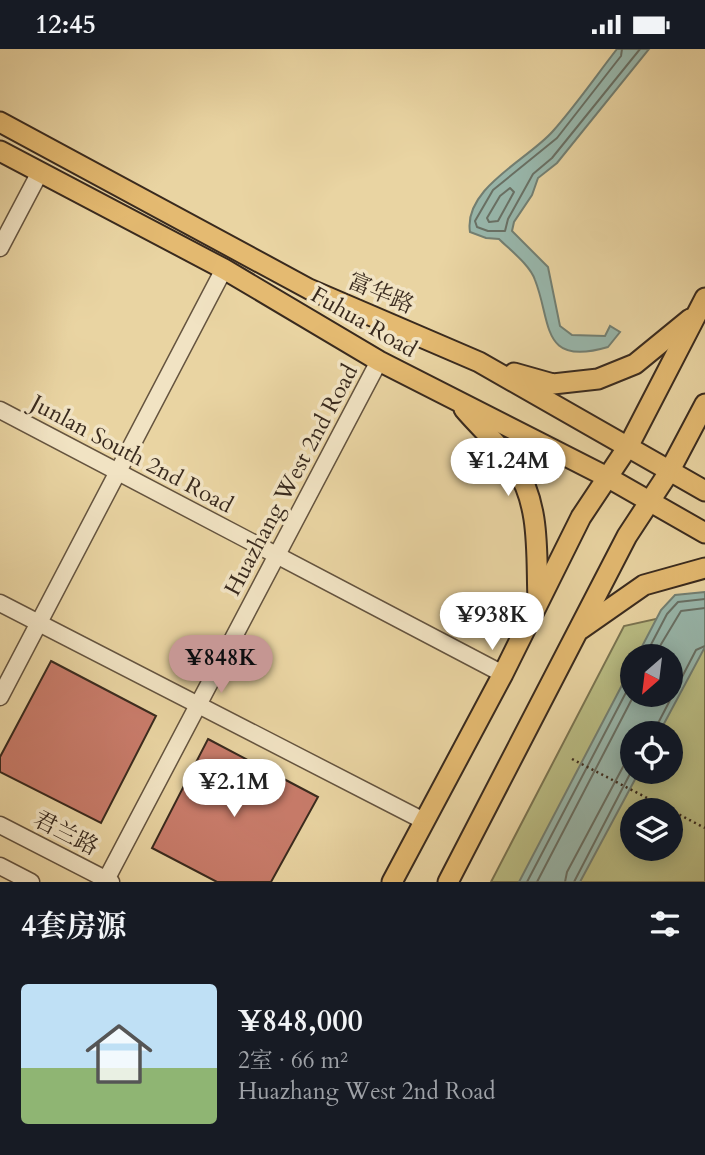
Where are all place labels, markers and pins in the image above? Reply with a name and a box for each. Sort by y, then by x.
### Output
pin: ¥1.24M [451,439,565,498]
pin: ¥938K [443,593,541,652]
pin: ¥848K [172,635,270,695]
pin: ¥2.1M [185,759,283,819]

